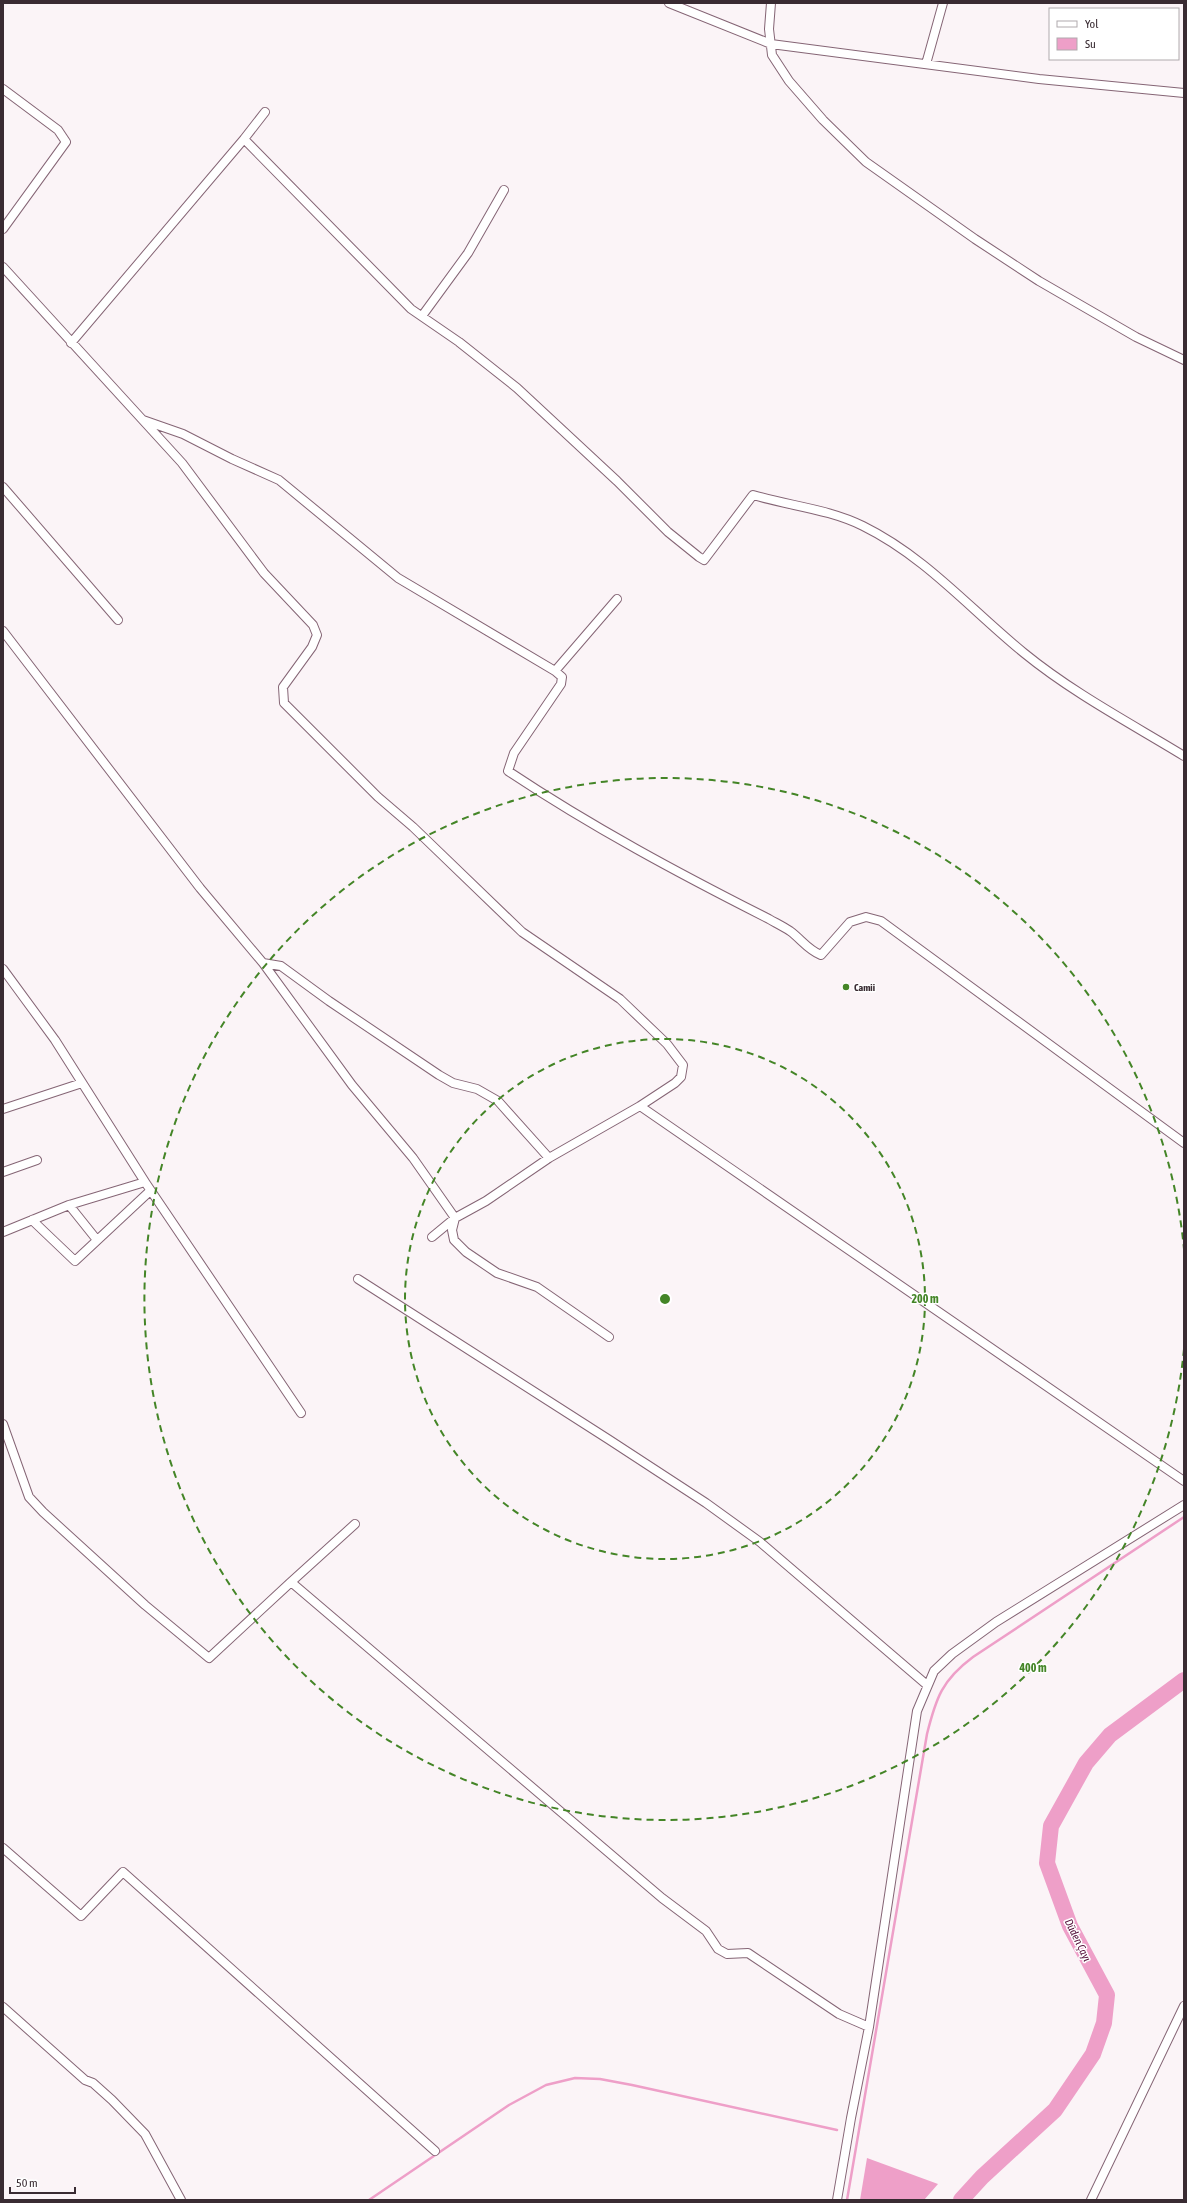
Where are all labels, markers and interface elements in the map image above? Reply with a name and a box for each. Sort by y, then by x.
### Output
legend [1049,8,1179,60]
text: Yol [1085,17,1099,31]
text: Su [1085,37,1096,51]
marker: Camii [841,982,851,992]
place label: Camii [854,982,875,993]
centre of rings [658,1292,672,1306]
text: 200 m [911,1292,939,1306]
text: 400 m [1018,1661,1047,1675]
water label: Düden Çayı [1063,1917,1094,1964]
scale bar [10,2169,75,2195]
text: 50 m [16,2176,38,2190]

